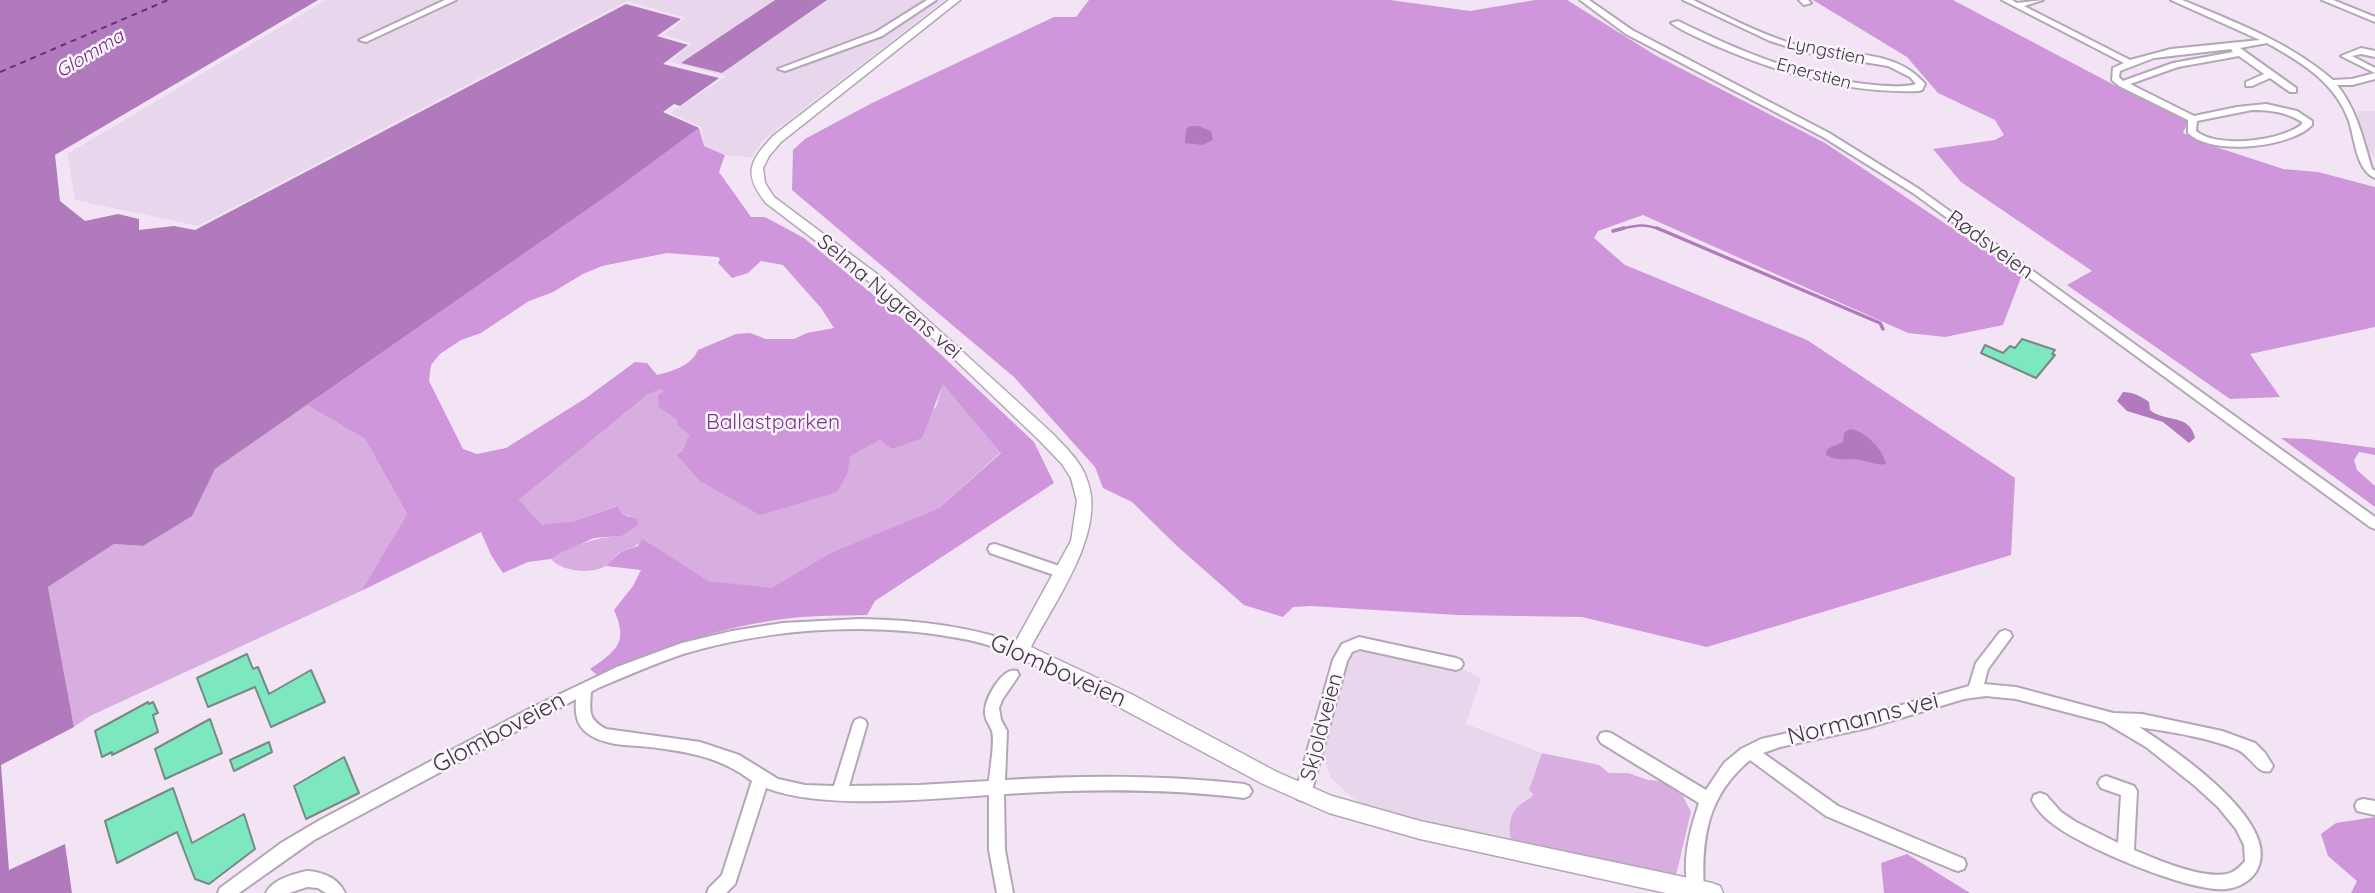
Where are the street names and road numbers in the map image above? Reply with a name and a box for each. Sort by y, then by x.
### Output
street label: Lyngstien [1785,32,1867,70]
street label: Enerstien [1774,54,1854,94]
street label: Rødsveien [1942,205,2038,285]
street label: Selma Nygrens vei [812,229,966,365]
street label: Glomboveien [985,628,1131,714]
street label: Skjoldveien [1296,671,1348,783]
street label: Glomboveien [428,686,570,780]
street label: Normanns vei [1785,686,1941,752]

